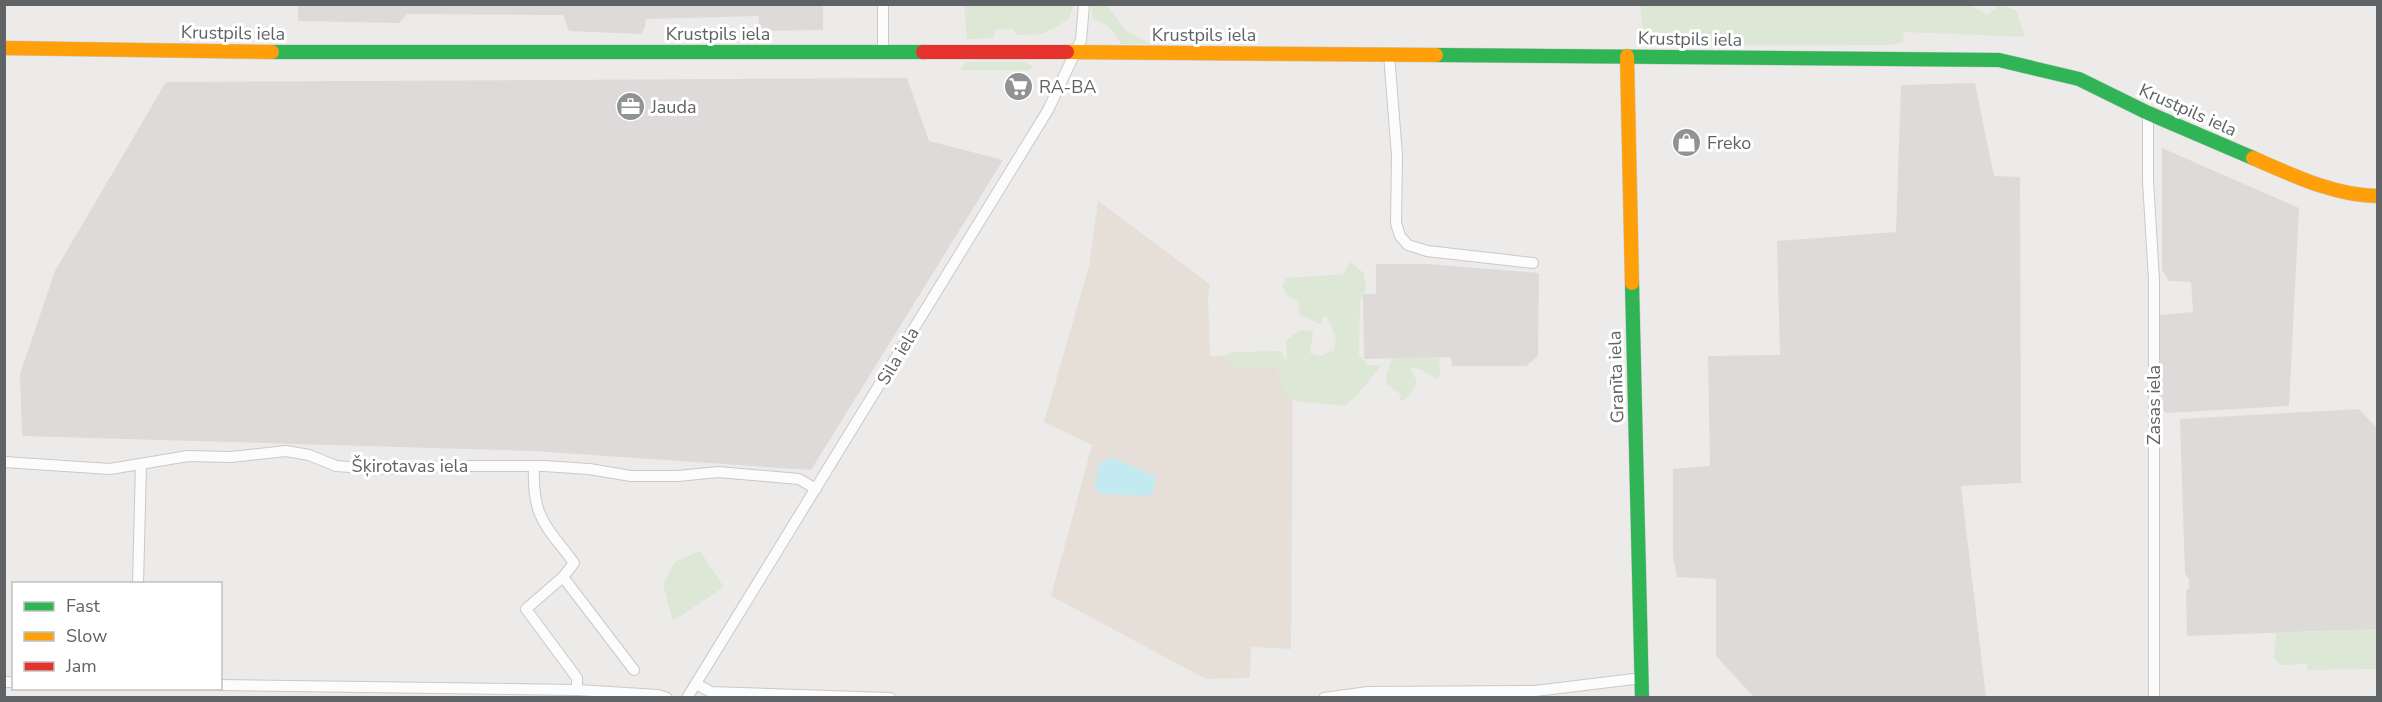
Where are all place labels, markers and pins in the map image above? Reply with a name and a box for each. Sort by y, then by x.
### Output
supermarket icon: RA-BA [1002,71,1034,103]
place label: RA-BA [1039,75,1096,99]
office icon: Jauda [614,91,646,123]
place label: Jauda [650,95,697,119]
shop icon: Freko [1670,127,1702,159]
place label: Freko [1707,131,1751,155]

